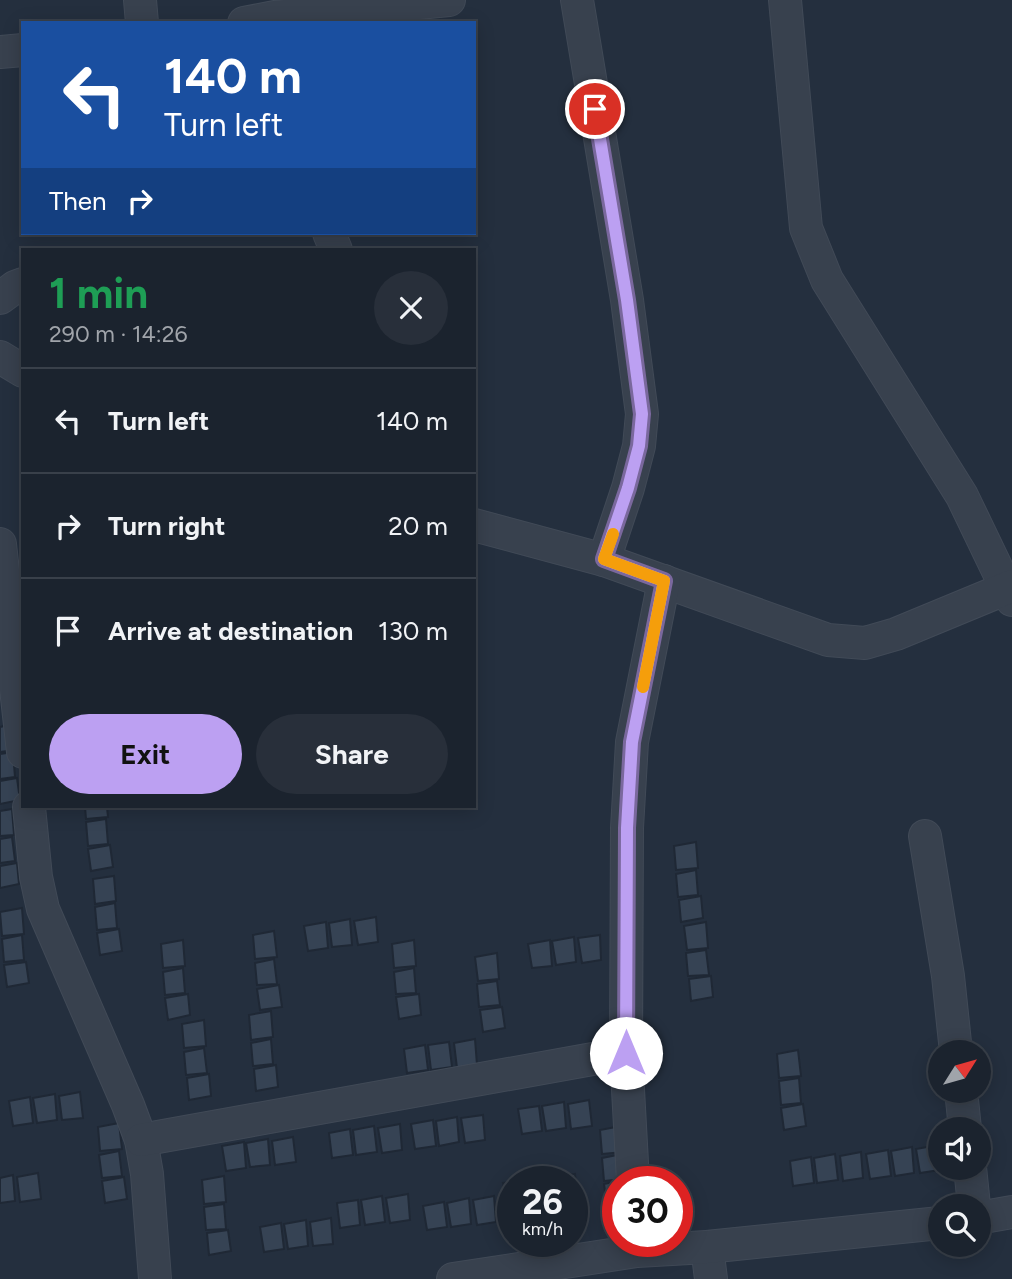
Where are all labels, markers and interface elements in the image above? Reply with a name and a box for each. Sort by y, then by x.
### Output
text: 140 m [164,46,302,105]
icon: left [49,49,140,140]
pin [565,79,625,139]
icon: arrive [576,90,614,128]
text: Turn left [164,106,283,144]
icon: right [121,182,159,220]
text: Then [49,185,107,217]
text: 1 min [49,268,148,319]
button: close [374,271,448,345]
text: 290 m · 14:26 [49,320,188,348]
icon: left [49,402,87,440]
text: Turn left [108,405,209,437]
text: 140 m [376,405,448,437]
icon: right [49,507,87,545]
text: Turn right [108,510,225,542]
text: 20 m [388,510,448,542]
icon: arrive [49,612,87,650]
text: Arrive at destination [108,615,353,647]
text: 130 m [378,615,448,647]
button: Exit [49,714,242,794]
button: Share [256,714,448,794]
position arrow [589,1016,663,1090]
north arrow [928,1040,990,1102]
map controls [928,1040,991,1257]
button: sound [928,1117,991,1180]
speed limit sign: 30 [602,1166,693,1257]
text: 26 [522,1181,563,1223]
button: search [928,1194,991,1257]
text: km/h [522,1218,563,1240]

